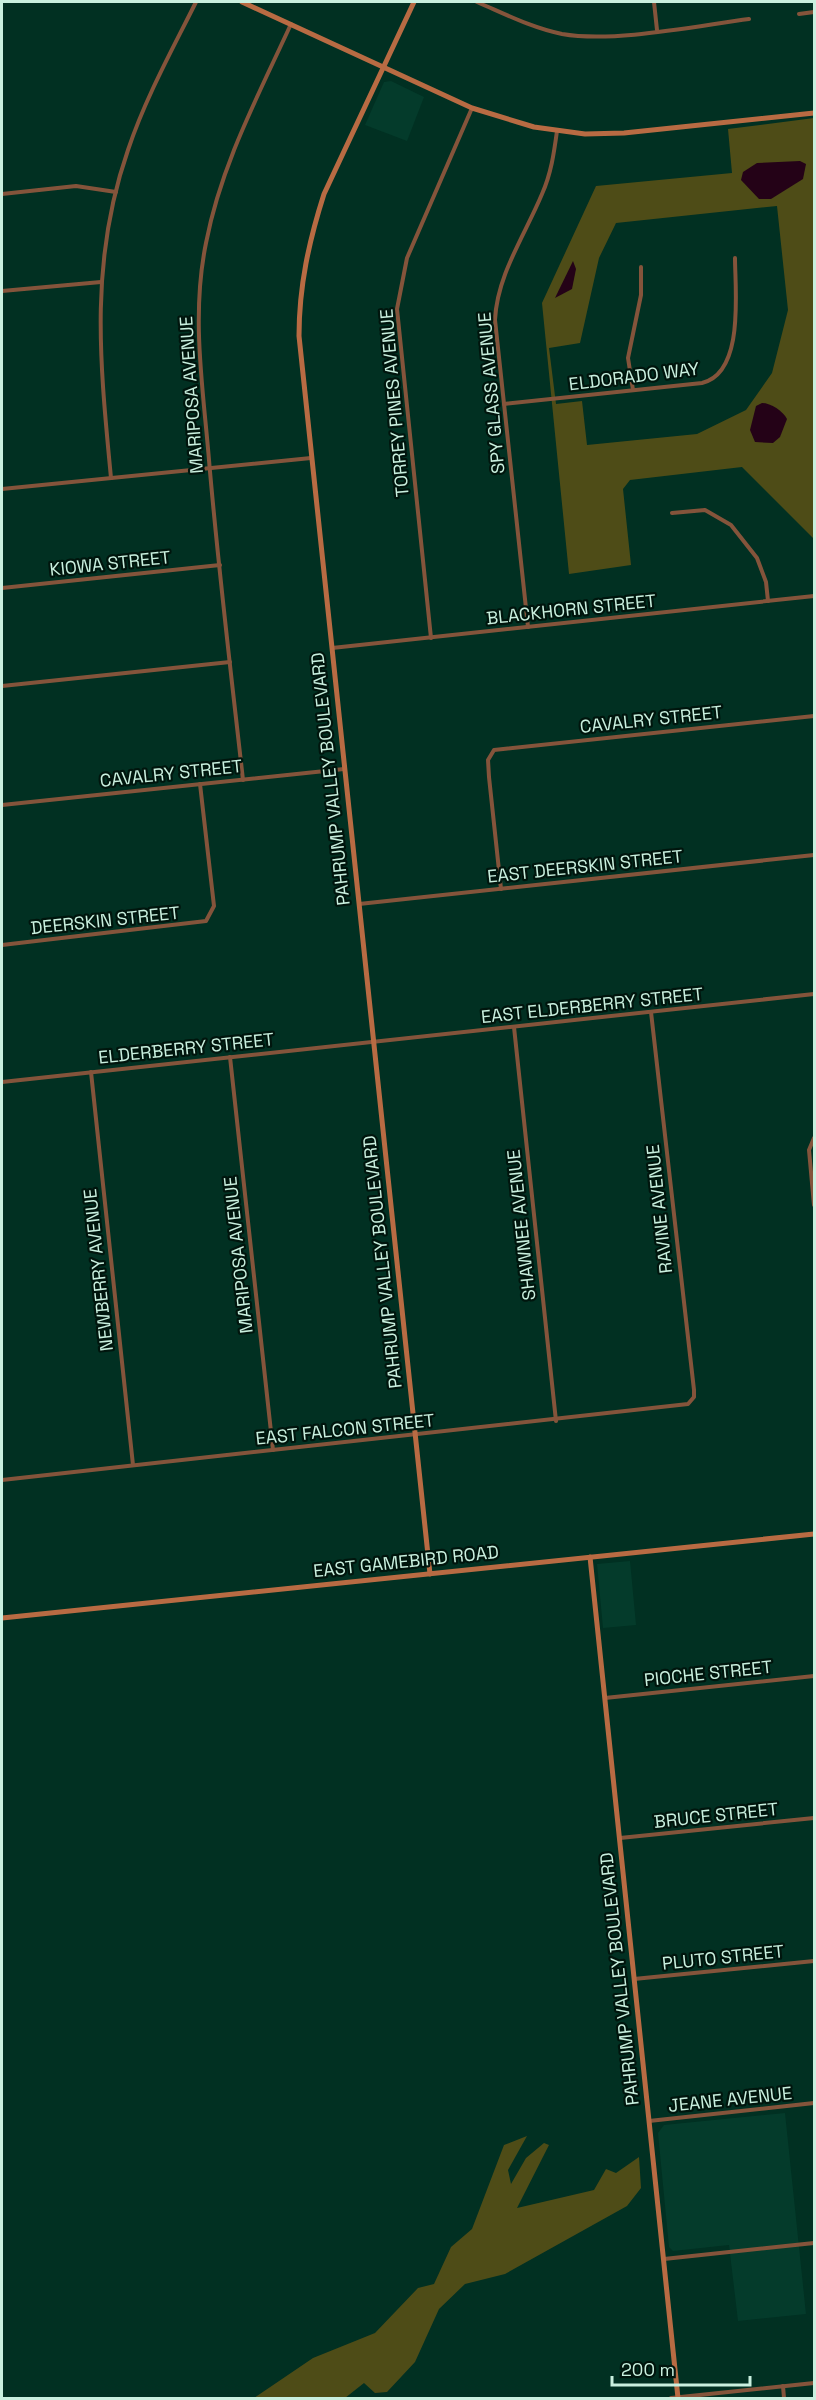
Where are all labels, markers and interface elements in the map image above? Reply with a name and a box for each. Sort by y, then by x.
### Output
street label: TORREY PINES AVENUE [374,308,414,498]
street label: SPY GLASS AVENUE [472,311,510,475]
street label: MARIPOSA AVENUE [174,316,208,474]
street label: ELDORADO WAY [567,357,701,395]
street label: KIOWA STREET [48,545,172,581]
street label: BLACKHORN STREET [485,589,657,629]
street label: PAHRUMP VALLEY BOULEVARD [305,651,355,907]
street label: CAVALRY STREET [579,700,724,738]
street label: CAVALRY STREET [99,754,244,792]
street label: EAST DEERSKIN STREET [486,844,684,888]
street label: DEERSKIN STREET [29,901,181,939]
street label: EAST ELDERBERRY STREET [480,982,705,1028]
street label: ELDERBERRY STREET [97,1027,275,1069]
street label: PAHRUMP VALLEY BOULEVARD [357,1134,407,1390]
street label: RAVINE AVENUE [641,1143,677,1275]
street label: SHAWNEE AVENUE [502,1148,540,1302]
street label: MARIPOSA AVENUE [218,1175,258,1335]
street label: NEWBERRY AVENUE [78,1188,118,1352]
street label: EAST FALCON STREET [254,1408,436,1450]
street label: EAST GAMEBIRD ROAD [312,1540,500,1582]
street label: PIOCHE STREET [643,1655,774,1691]
street label: BRUCE STREET [653,1797,780,1833]
street label: PAHRUMP VALLEY BOULEVARD [594,1851,644,2107]
street label: PLUTO STREET [661,1939,785,1975]
street label: JEANE AVENUE [667,2081,793,2117]
scale bar [612,2349,750,2387]
text: 200 m [621,2358,675,2381]

